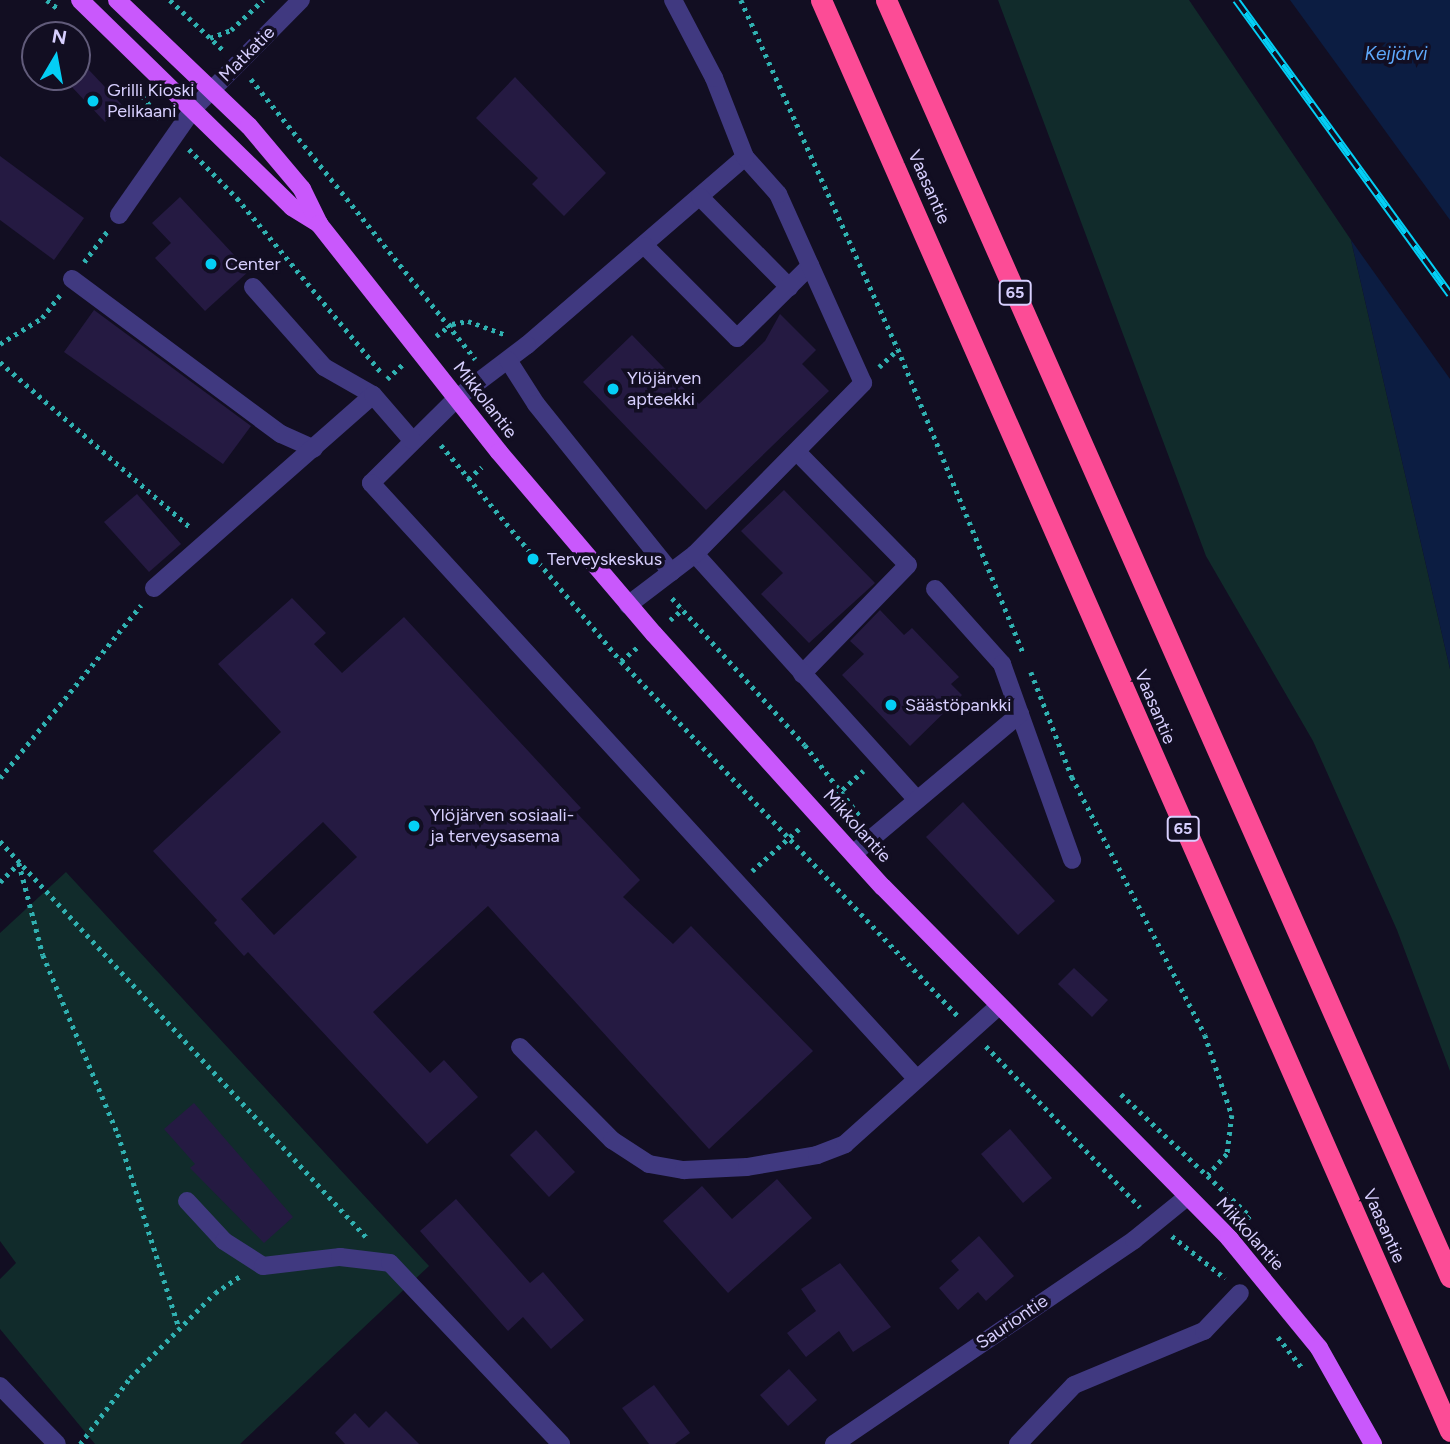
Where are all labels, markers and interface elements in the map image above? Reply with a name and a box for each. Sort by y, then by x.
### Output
north arrow [21,21,91,91]
street label: Matkatie [215,22,279,86]
text: N [50,24,69,49]
water label: Keijärvi [1364,43,1428,65]
place label: Grilli Kioski Pelikaani [107,80,194,122]
marker: Grilli Kioski Pelikaani [85,93,101,109]
street label: Vaasantie [903,147,955,227]
place label: Center [225,253,281,275]
marker: Center [203,256,219,272]
road number: 65 [998,280,1032,306]
street label: Mikkolantie [448,357,522,443]
place label: Ylöjärven apteekki [627,368,701,410]
marker: Ylöjärven apteekki [605,381,621,397]
place label: Terveyskeskus [547,548,662,570]
marker: Terveyskeskus [525,551,541,567]
street label: Vaasantie [1130,667,1180,747]
place label: Säästöpankki [905,694,1011,716]
marker: Säästöpankki [883,697,899,713]
street label: Mikkolantie [818,785,896,867]
place label: Ylöjärven sosiaali- ja terveysasema [430,805,574,848]
marker: Ylöjärven sosiaali- ja terveysasema [404,816,424,836]
road number: 65 [1166,816,1200,842]
street label: Vaasantie [1358,1186,1410,1266]
street label: Mikkolantie [1211,1193,1289,1275]
street label: Sauriontie [972,1290,1052,1354]

